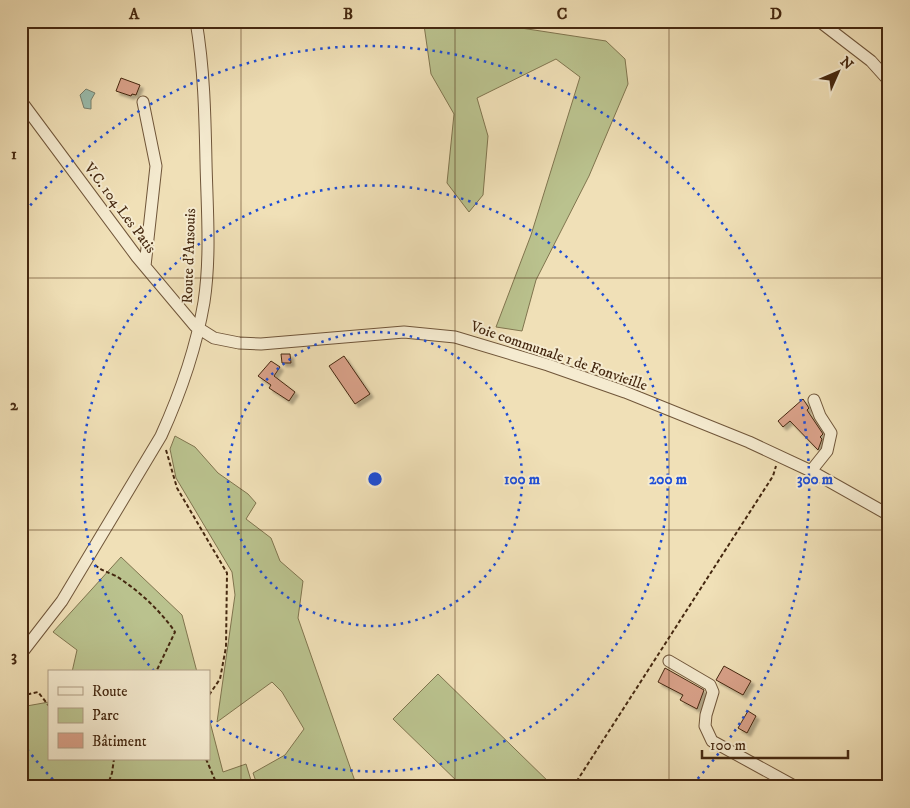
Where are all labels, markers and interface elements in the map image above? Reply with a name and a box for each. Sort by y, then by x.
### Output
text: A [128,4,140,24]
text: B [343,4,353,24]
text: C [557,4,567,24]
text: D [770,4,782,24]
north arrow [812,48,862,98]
text: N [836,53,857,74]
text: 1 [11,144,17,164]
street label: V.C. 104 Les Patis [79,158,160,257]
street label: Route d'Ansouis [178,208,200,304]
street label: Voie communale 1 de Fonvieille [467,316,650,395]
text: 2 [10,395,19,415]
centre of rings [366,470,384,488]
text: 100 m [504,470,541,489]
text: 200 m [649,470,688,489]
text: 300 m [797,470,834,489]
text: 3 [11,646,17,666]
legend [48,670,210,760]
text: Route [92,682,127,701]
text: Parc [92,706,120,725]
scale bar [702,728,849,760]
text: Bâtiment [92,732,147,751]
text: 100 m [710,736,746,755]

